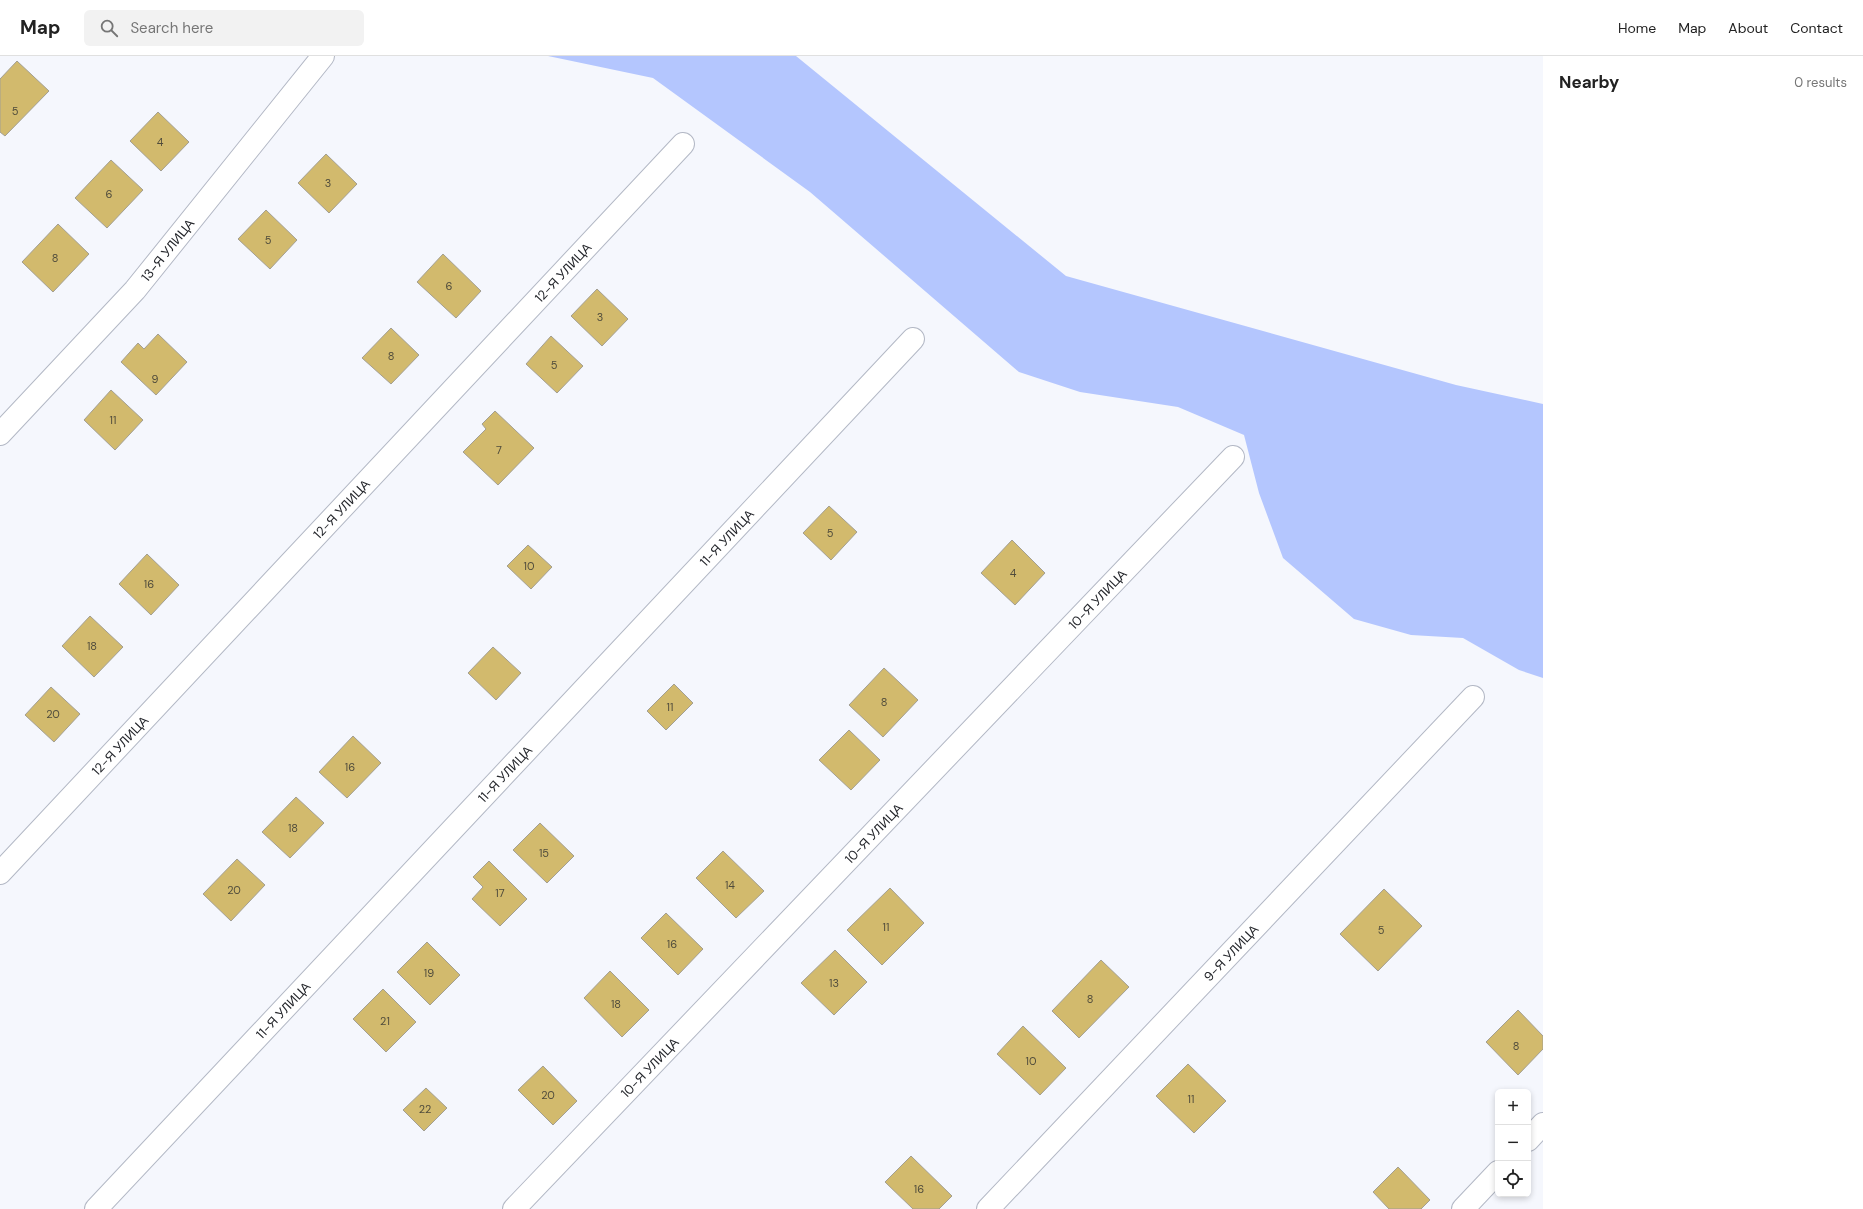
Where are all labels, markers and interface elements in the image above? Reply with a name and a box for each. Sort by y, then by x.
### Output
search box [84,10,364,46]
text: Map [20,15,60,40]
icon: search [98,17,120,39]
text: Search here [130,18,213,38]
text: Home [1618,19,1656,37]
text: Map [1678,19,1706,37]
text: About [1728,19,1768,37]
text: Contact [1790,19,1843,37]
text: Nearby [1559,71,1619,93]
text: 0 results [1794,74,1847,91]
house number: 5 [12,104,19,118]
house number: 4 [157,135,164,149]
house number: 3 [325,176,331,190]
house number: 6 [106,187,113,201]
street label: 13-Я УЛИЦА [137,215,198,285]
house number: 5 [265,233,272,247]
street label: 12-Я УЛИЦА [531,239,595,306]
house number: 8 [52,251,58,265]
house number: 6 [446,279,453,293]
house number: 3 [597,310,603,324]
house number: 8 [388,349,394,363]
house number: 5 [551,358,558,372]
house number: 9 [152,372,159,386]
house number: 11 [110,413,116,427]
house number: 7 [496,443,502,457]
street label: 12-Я УЛИЦА [309,475,373,542]
street label: 11-Я УЛИЦА [696,505,758,570]
house number: 5 [827,526,834,540]
house number: 10 [524,559,534,573]
street label: 10-Я УЛИЦА [1065,565,1130,633]
house number: 4 [1010,566,1017,580]
house number: 16 [144,577,154,591]
house number: 18 [87,639,97,653]
house number: 8 [881,695,887,709]
house number: 11 [667,700,673,714]
house number: 20 [46,707,60,721]
street label: 12-Я УЛИЦА [88,712,152,779]
street label: 11-Я УЛИЦА [474,741,536,806]
house number: 16 [345,760,355,774]
street label: 10-Я УЛИЦА [841,799,906,867]
house number: 18 [288,821,298,835]
house number: 15 [539,846,549,860]
house number: 14 [725,878,735,892]
house number: 20 [227,883,241,897]
house number: 17 [495,886,505,900]
house number: 11 [883,920,889,934]
street label: 9-Я УЛИЦА [1200,920,1262,985]
house number: 5 [1378,923,1385,937]
house number: 16 [667,937,677,951]
house number: 19 [424,966,434,980]
house number: 13 [829,976,839,990]
street label: 11-Я УЛИЦА [252,978,314,1042]
house number: 8 [1087,992,1093,1006]
house number: 18 [611,997,621,1011]
house number: 21 [380,1014,390,1028]
street label: 10-Я УЛИЦА [617,1033,682,1101]
house number: 8 [1513,1039,1519,1053]
house number: 10 [1026,1054,1036,1068]
house number: 20 [541,1088,555,1102]
map controls [1495,1089,1531,1197]
button: + [1495,1089,1531,1125]
house number: 11 [1188,1092,1194,1106]
house number: 22 [419,1102,431,1116]
button: − [1495,1125,1531,1161]
button: locate [1495,1161,1531,1197]
house number: 16 [914,1182,924,1196]

